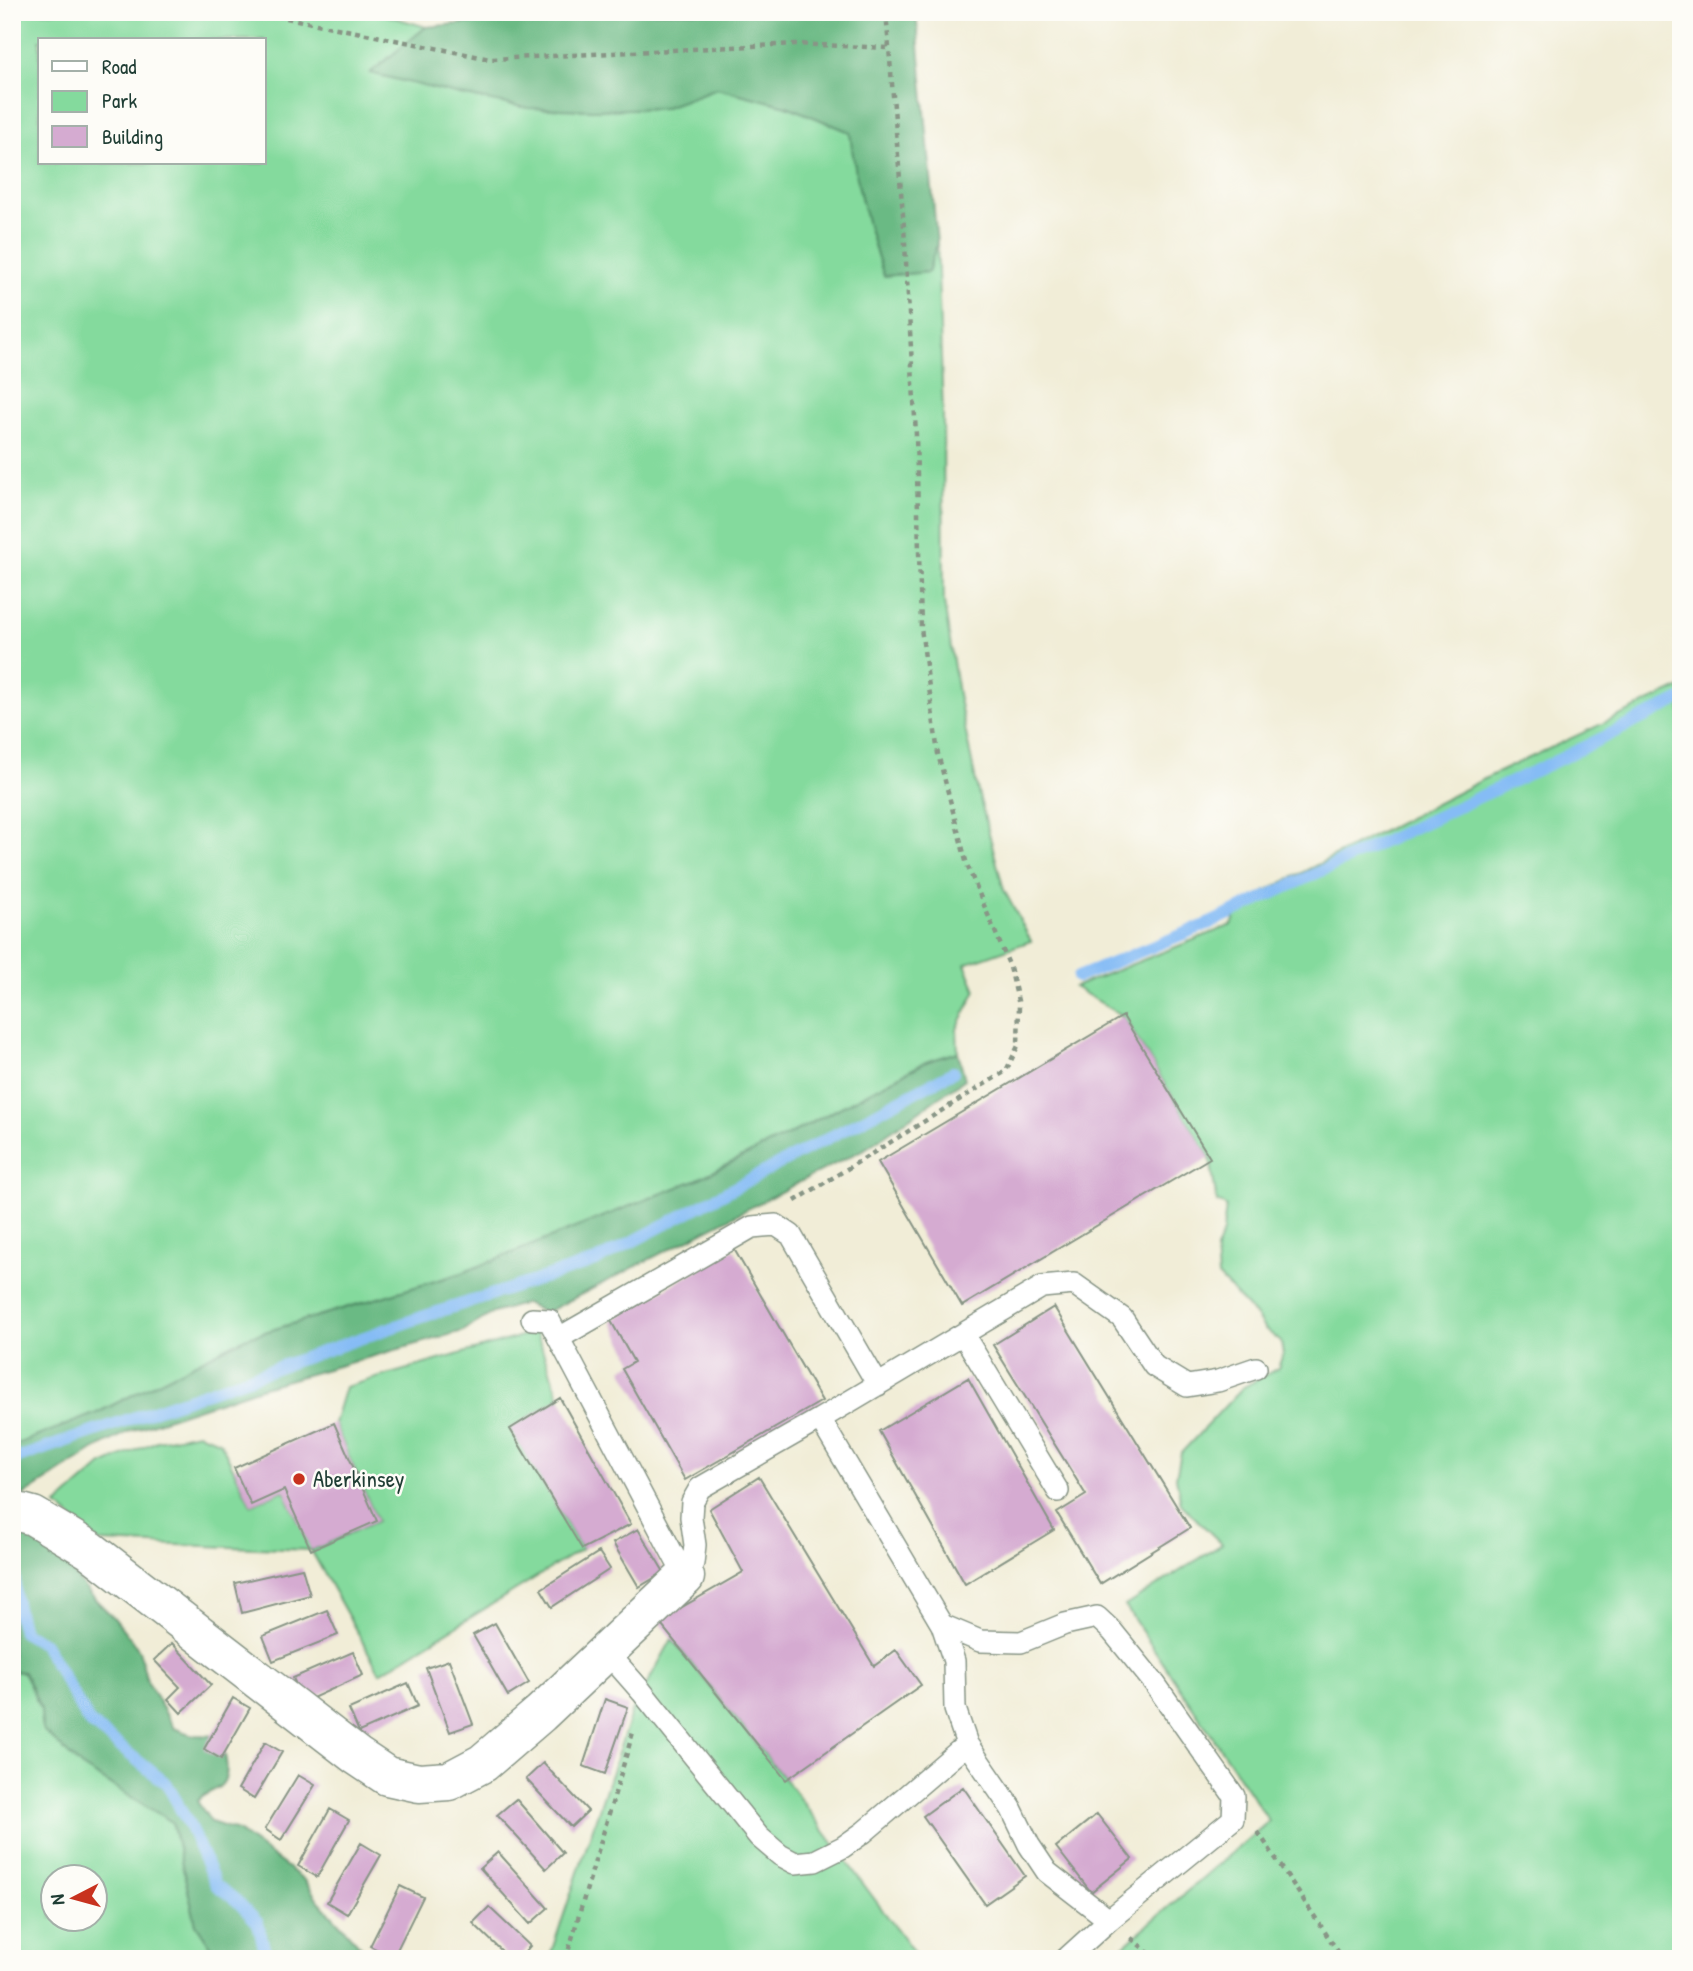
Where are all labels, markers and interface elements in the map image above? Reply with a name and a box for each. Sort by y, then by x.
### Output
legend [38,38,266,164]
text: Road [102,52,136,81]
text: Park [102,86,137,115]
text: Building [102,122,163,151]
place label: Aberkinsey [313,1463,405,1494]
marker: Aberkinsey [291,1471,307,1487]
north arrow [38,1862,108,1932]
text: N [44,1893,71,1906]

